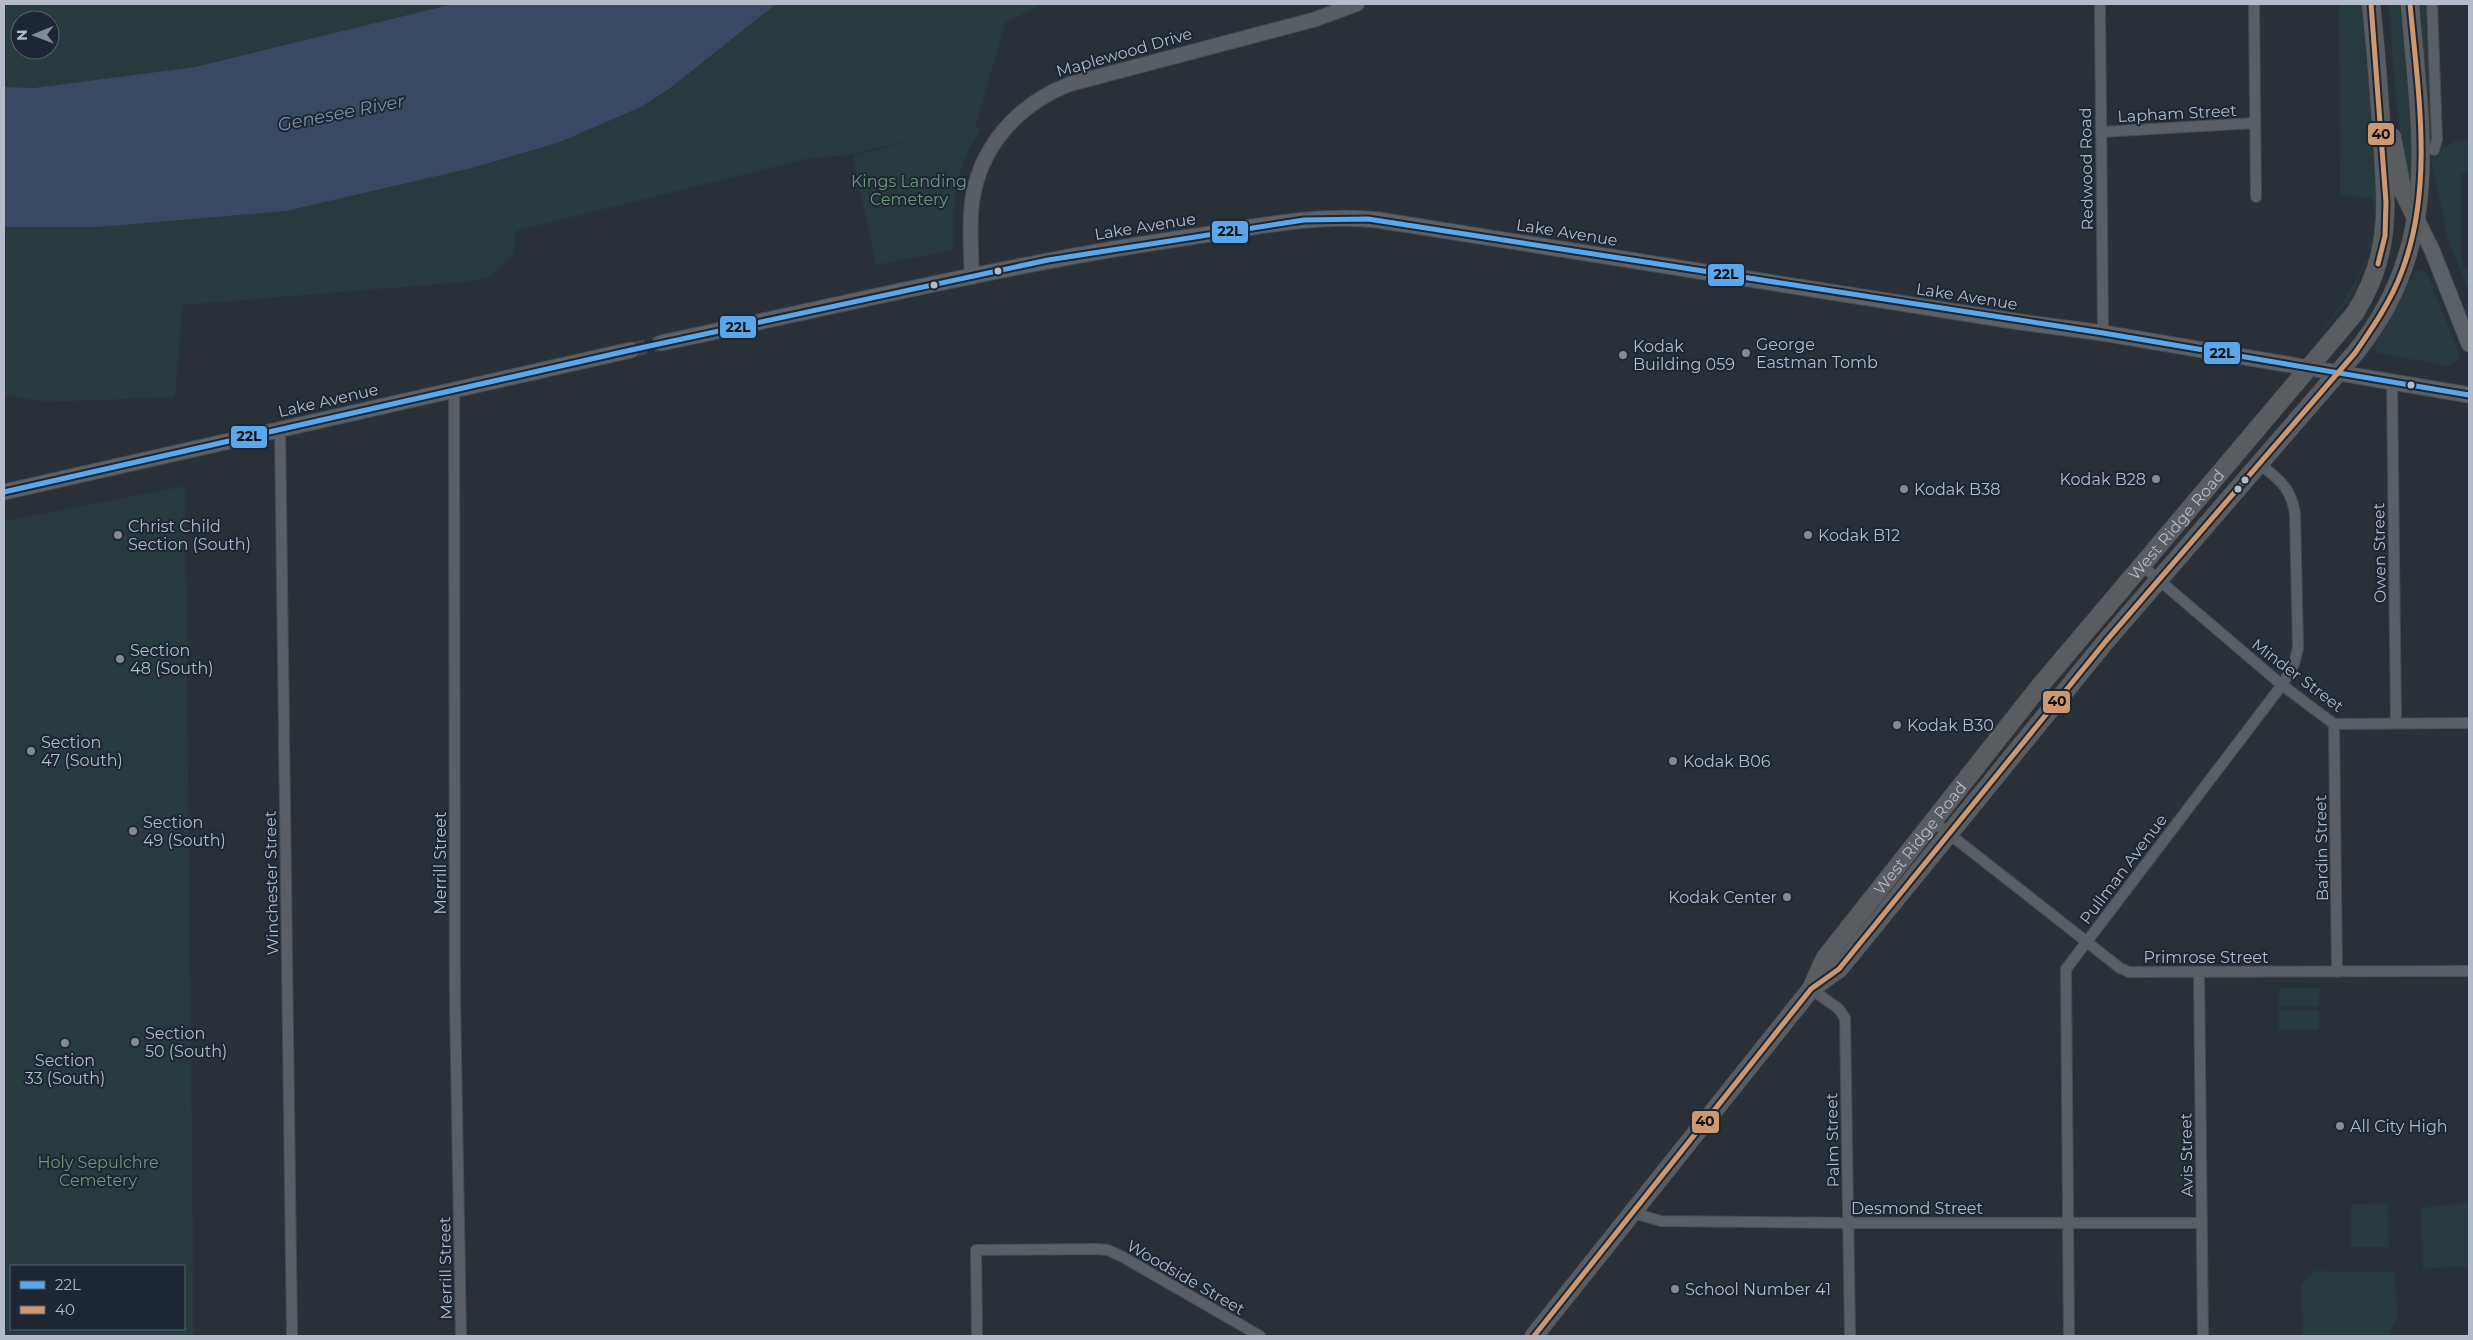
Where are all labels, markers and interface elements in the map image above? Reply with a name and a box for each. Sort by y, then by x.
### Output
north arrow [10,10,60,60]
street label: Maplewood Drive [1054,24,1194,81]
text: N [13,29,31,41]
water label: Genesee River [276,90,407,136]
street label: Lapham Street [2117,101,2238,126]
street label: Redwood Road [2076,107,2097,231]
line badge: 40 [2367,122,2395,146]
text: 40 [2371,125,2391,143]
park label: Kings Landing Cemetery [851,172,967,209]
street label: Lake Avenue [1093,209,1197,244]
street label: Lake Avenue [1515,215,1619,250]
line badge: 22L [1211,220,1249,244]
text: 22L [1218,222,1243,240]
line badge: 22L [1707,263,1745,287]
text: 22L [1714,265,1739,283]
unlabelled marker [993,266,1003,276]
street label: Lake Avenue [1915,279,2019,314]
unlabelled marker [929,280,939,290]
line badge: 22L [719,315,757,339]
text: 22L [726,318,751,336]
place label: George Eastman Tomb [1756,335,1878,372]
place label: Kodak Building 059 [1633,337,1735,374]
line badge: 22L [2203,341,2241,365]
text: 22L [2210,344,2235,362]
marker: George Eastman Tomb [1740,347,1752,359]
marker: Kodak Building 059 [1617,349,1629,361]
street label: Lake Avenue [276,380,380,421]
unlabelled marker [2406,380,2416,390]
line badge: 22L [230,425,268,449]
text: 22L [237,427,262,445]
street label: West Ridge Road [2125,466,2229,584]
place label: Kodak B28 [2060,470,2146,489]
marker: Kodak B28 [2150,473,2162,485]
unlabelled marker [2240,475,2250,485]
place label: Kodak B38 [1914,480,2000,499]
marker: Kodak B38 [1898,483,1910,495]
unlabelled marker [2233,484,2243,494]
street label: Owen Street [2369,502,2390,603]
place label: Christ Child Section (South) [128,517,251,554]
place label: Kodak B12 [1818,526,1900,545]
marker: Christ Child Section (South) [112,529,124,541]
marker: Kodak B12 [1802,529,1814,541]
street label: Minder Street [2248,635,2348,716]
place label: Section 48 (South) [130,641,214,678]
marker: Section 48 (South) [114,653,126,665]
line badge: 40 [2042,690,2071,714]
text: 40 [2047,692,2067,710]
place label: Kodak B30 [1907,716,1994,735]
marker: Kodak B30 [1891,719,1903,731]
place label: Section 47 (South) [41,733,123,770]
marker: Section 47 (South) [25,745,37,757]
place label: Kodak B06 [1683,752,1771,771]
marker: Kodak B06 [1667,755,1679,767]
street label: West Ridge Road [1870,778,1971,899]
street label: Bardin Street [2311,794,2332,901]
street label: Winchester Street [261,810,282,955]
street label: Merrill Street [431,811,450,915]
street label: Pullman Avenue [2076,811,2171,928]
place label: Section 49 (South) [143,813,226,850]
marker: Section 49 (South) [127,825,139,837]
place label: Kodak Center [1668,888,1777,907]
marker: Kodak Center [1781,891,1793,903]
street label: Primrose Street [2144,948,2269,967]
place label: Section 50 (South) [145,1024,227,1061]
marker: Section 50 (South) [129,1036,141,1048]
marker: Section 33 (South) [59,1037,71,1049]
place label: Section 33 (South) [25,1051,105,1088]
street label: Palm Street [1822,1092,1843,1187]
line badge: 40 [1691,1110,1720,1134]
text: 40 [1695,1112,1715,1130]
street label: Avis Street [2176,1112,2197,1197]
place label: All City High [2350,1117,2448,1136]
marker: All City High [2334,1120,2346,1132]
park label: Holy Sepulchre Cemetery [37,1153,159,1190]
street label: Desmond Street [1851,1199,1983,1218]
street label: Merrill Street [435,1216,456,1320]
street label: Woodside Street [1123,1236,1249,1319]
legend [10,1265,185,1330]
text: 22L [55,1275,81,1294]
place label: School Number 41 [1685,1280,1831,1299]
marker: School Number 41 [1669,1283,1681,1295]
text: 40 [55,1300,75,1319]

